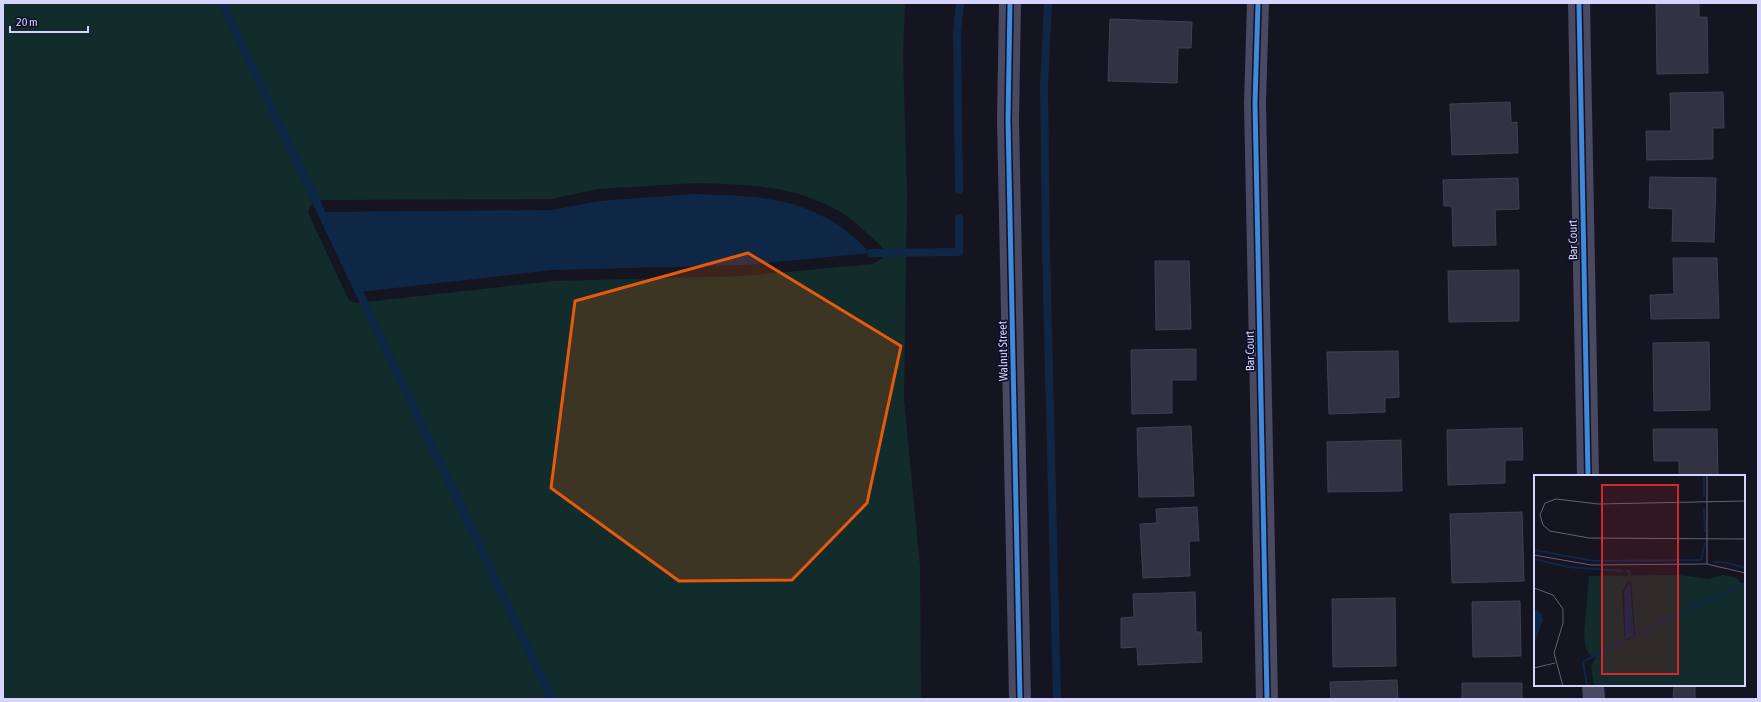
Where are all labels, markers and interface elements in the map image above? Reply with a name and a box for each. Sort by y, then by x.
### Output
scale bar [10,8,88,34]
text: 20 m [16,15,38,29]
street label: Bar Court [1566,219,1580,260]
street label: Walnut Street [995,320,1011,381]
street label: Bar Court [1243,330,1257,371]
inset map [1534,475,1745,686]

